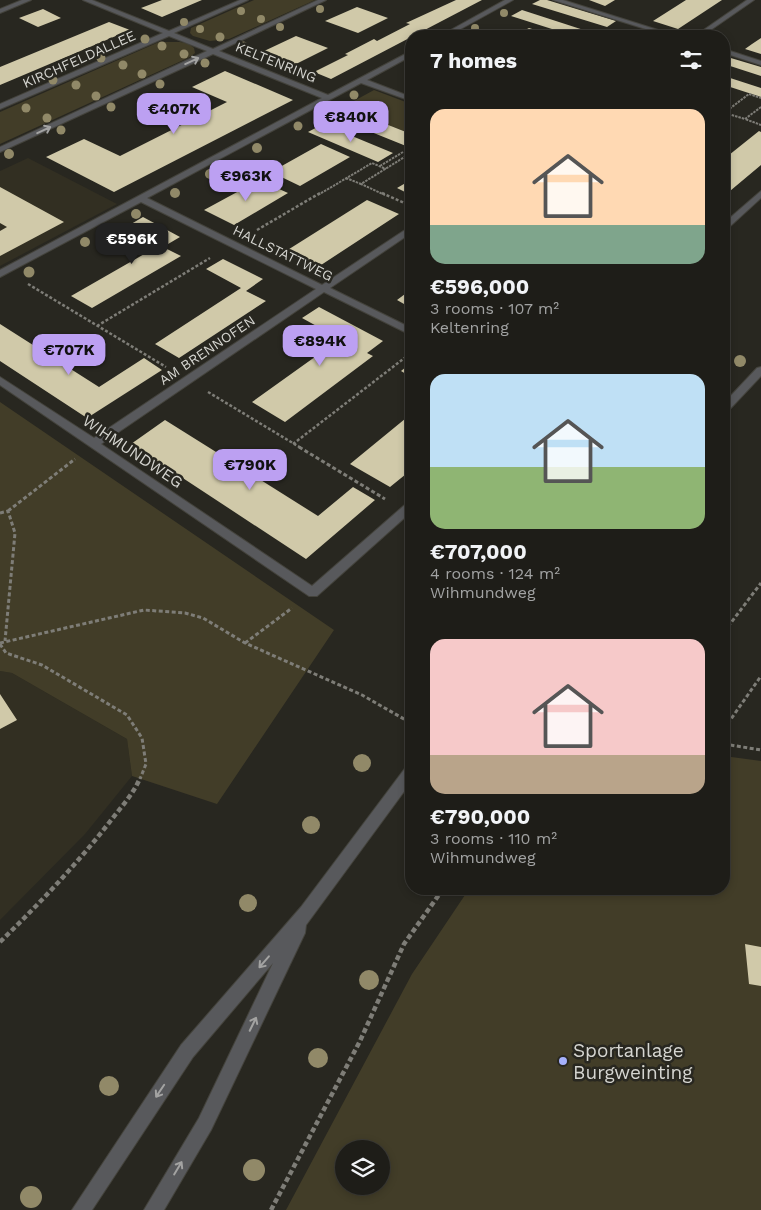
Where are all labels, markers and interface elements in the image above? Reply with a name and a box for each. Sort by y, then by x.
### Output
street label: KIRCHFELDALLEE [20,27,138,91]
street label: KELTENRING [233,38,319,86]
icon: filters [677,46,705,74]
text: 7 homes [430,48,517,73]
one-way arrow [184,56,199,66]
pin: €407K [139,92,209,135]
text: €407K [148,99,200,118]
pin: €840K [316,100,386,143]
text: €840K [325,107,378,126]
one-way arrow [36,124,51,134]
icon: home [523,141,613,231]
pin: €963K [211,160,281,202]
text: €963K [220,166,272,185]
pin: €596K [97,222,167,265]
street label: HALLSTATTWEG [230,222,336,284]
text: €596K [106,229,158,248]
text: €596,000 [430,274,529,299]
text: 3 rooms · 107 m² [430,299,559,318]
street label: AM BRENNOFEN [156,312,258,388]
text: Keltenring [430,318,509,337]
pin: €894K [285,324,355,367]
text: €894K [294,331,346,350]
pin: €707K [34,334,104,376]
text: €707K [43,340,95,359]
icon: home [523,406,613,496]
street label: WIHMUNDWEG [79,411,187,492]
pin: €790K [215,448,285,491]
text: €790K [224,455,276,474]
text: €707,000 [430,539,527,564]
text: 4 rooms · 124 m² [430,564,560,583]
text: Wihmundweg [430,583,535,602]
icon: home [523,671,613,761]
text: €790,000 [430,804,530,829]
text: 3 rooms · 110 m² [430,829,557,848]
text: Wihmundweg [430,848,535,867]
one-way arrow [258,955,269,968]
one-way arrow [249,1017,258,1032]
place label: Sportanlage Burgweinting [573,1039,693,1084]
marker: Sportanlage Burgweinting [557,1055,569,1067]
one-way arrow [155,1084,165,1098]
map controls [335,1140,390,1195]
button: layers [335,1140,390,1195]
one-way arrow [174,1162,184,1176]

